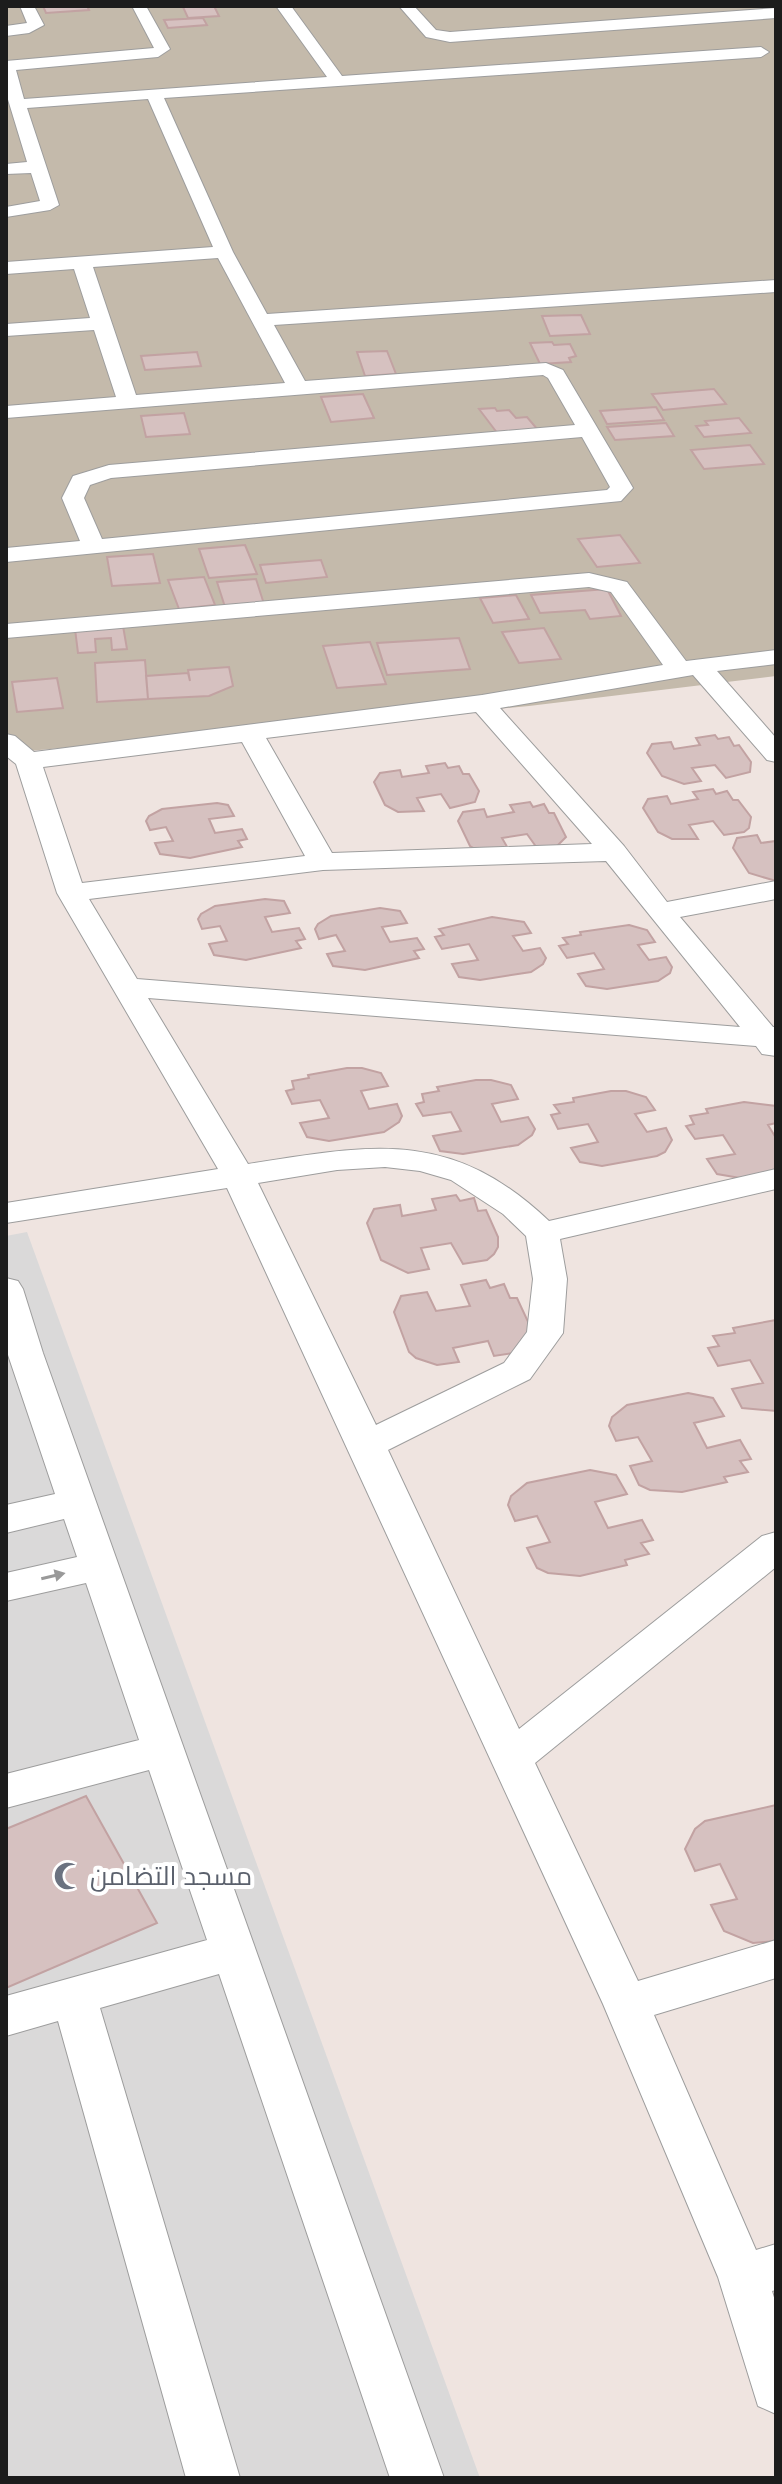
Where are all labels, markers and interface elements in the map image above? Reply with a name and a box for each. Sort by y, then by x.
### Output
one-way arrow [40,1570,65,1582]
place label: مسجد التضامن [90,1858,252,1894]
mosque icon: مسجد التضامن [53,1861,83,1891]

